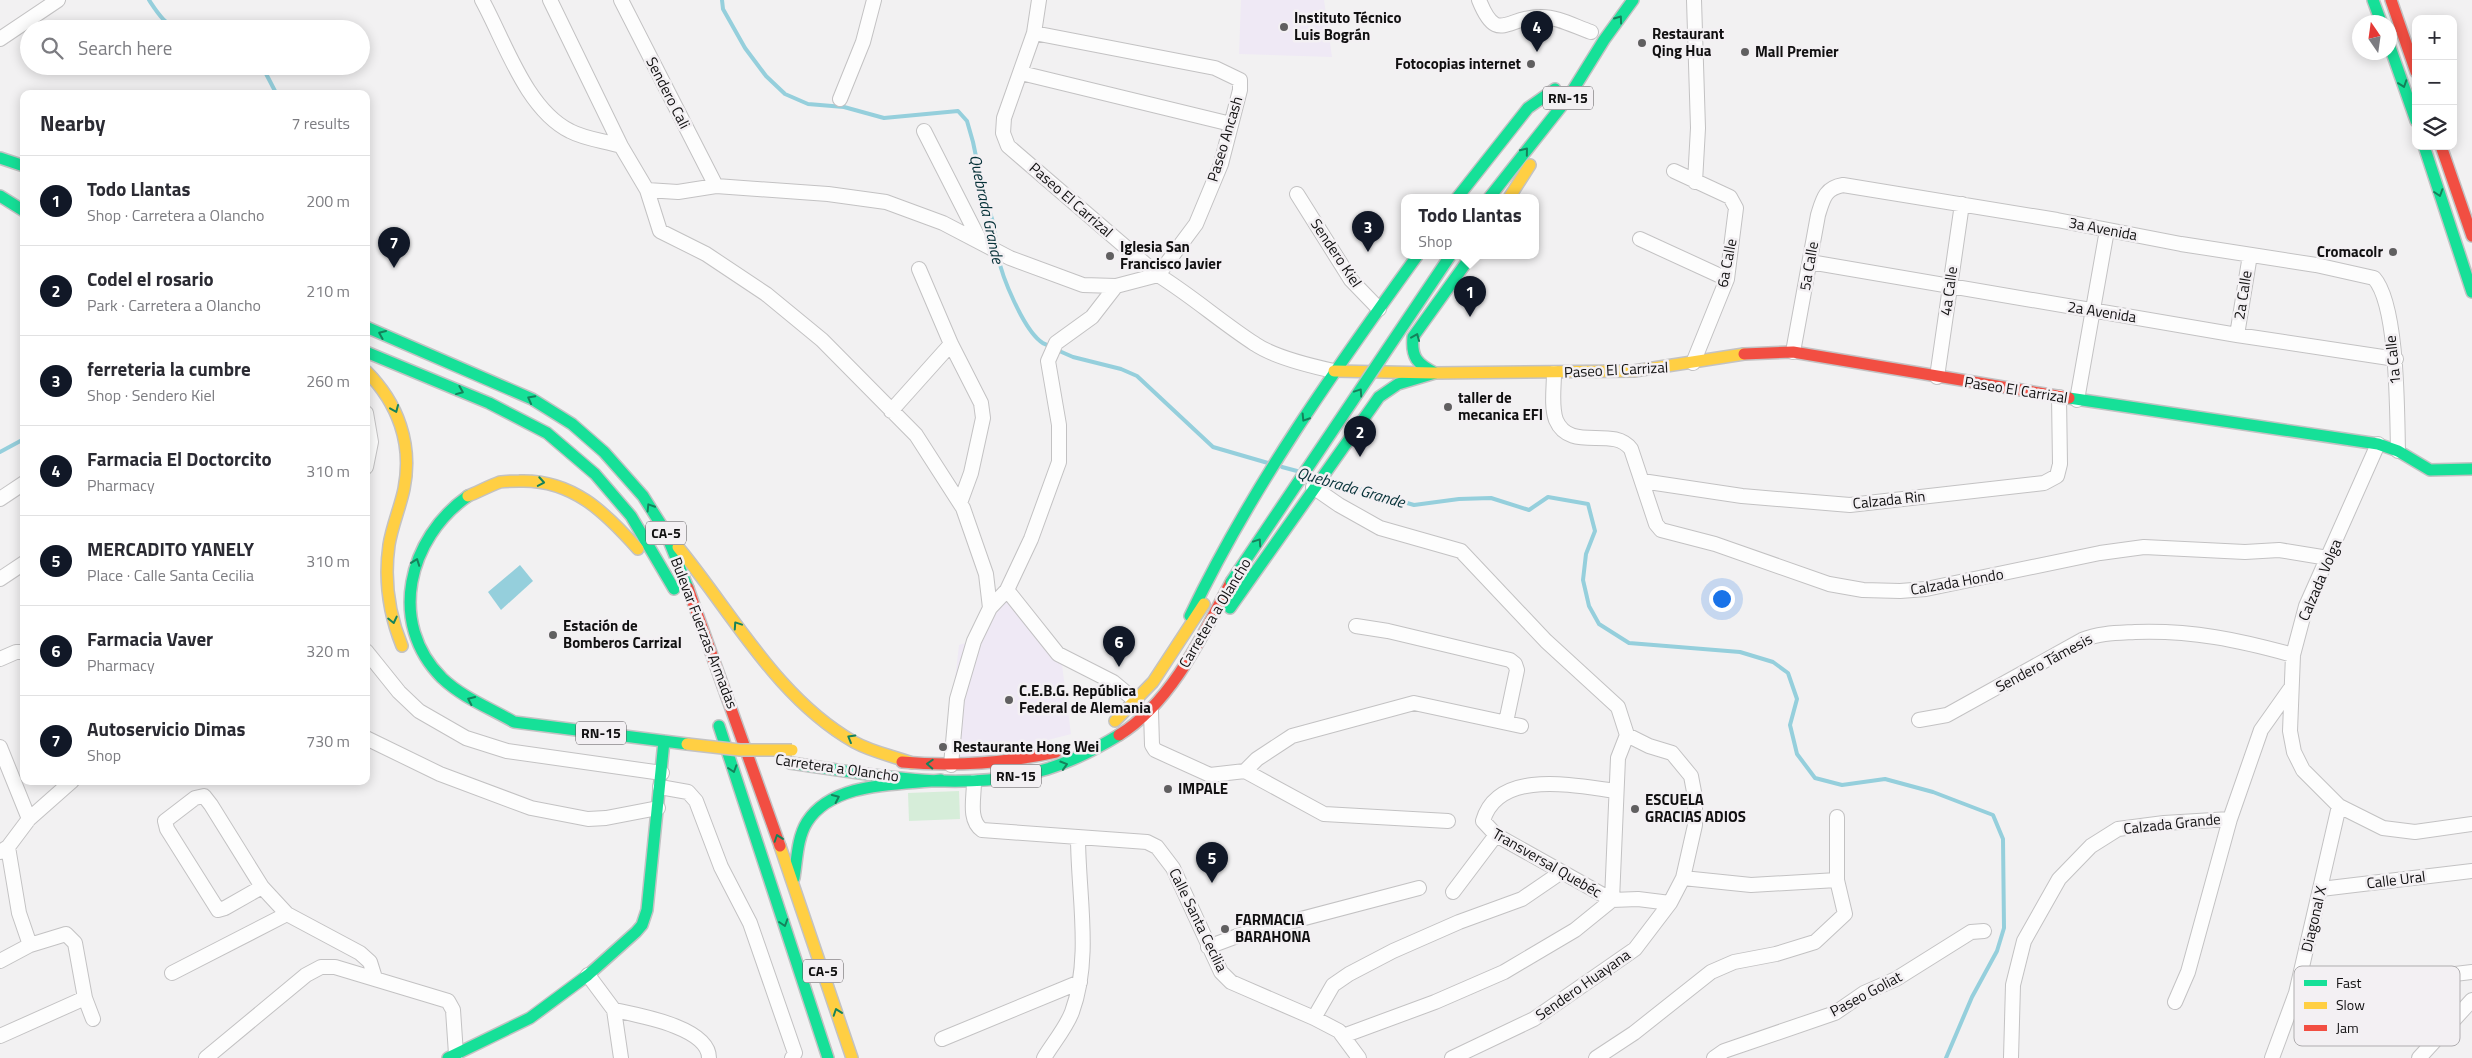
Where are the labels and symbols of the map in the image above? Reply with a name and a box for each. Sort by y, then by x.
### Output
place label: Instituto Técnico Luis Bográn [1294,6,1401,46]
pin: 4 [1521,11,1553,52]
north arrow [2352,15,2397,60]
one-way arrow [1614,16,1622,25]
marker: Instituto Técnico Luis Bográn [1278,21,1290,33]
place label: Restaurant Qing Hua [1652,22,1725,62]
marker: Restaurant Qing Hua [1636,37,1648,49]
place label: Mall Premier [1755,40,1839,63]
marker: Mall Premier [1739,46,1751,58]
place label: Fotocopias internet [1395,52,1522,75]
street label: Sendero Cali [641,53,696,133]
marker: Fotocopias internet [1525,58,1537,70]
one-way arrow [2397,80,2407,88]
road number: RN-15 [1543,86,1593,110]
street label: Paseo Ancash [1201,93,1248,184]
one-way arrow [1520,148,1528,157]
water label: Quebrada Grande [964,152,1011,267]
street label: Paseo El Carrizal [1024,157,1118,243]
one-way arrow [2434,188,2444,196]
pin: 3 [1352,211,1384,252]
street label: 3a Avenida [2067,211,2140,247]
street label: Sendero Kiel [1305,214,1368,292]
pin: 7 [378,227,410,268]
place label: Iglesia San Francisco Javier [1120,235,1222,275]
street label: 6a Calle [1711,236,1743,289]
street label: 5a Calle [1793,240,1824,292]
place label: Cromacolr [2317,240,2383,263]
marker: Cromacolr [2387,246,2399,258]
marker: Iglesia San Francisco Javier [1104,250,1116,262]
street label: 4a Calle [1934,265,1963,317]
street label: 2a Calle [2227,269,2258,321]
pin: 1 [1454,276,1486,317]
street label: 2a Avenida [2066,295,2139,328]
one-way arrow [378,329,387,340]
one-way arrow [1409,334,1419,343]
street label: 1a Calle [2378,334,2407,386]
street label: Paseo El Carrizal [1563,355,1669,384]
street label: Paseo El Carrizal [1963,370,2069,409]
one-way arrow [455,384,464,395]
place label: taller de mecanica EFI [1458,386,1543,426]
one-way arrow [1353,388,1362,398]
one-way arrow [527,395,536,405]
marker: taller de mecanica EFI [1442,401,1454,413]
one-way arrow [389,404,400,413]
one-way arrow [1302,412,1312,421]
pin: 2 [1344,416,1376,457]
water label: Quebrada Grande [1294,460,1409,514]
one-way arrow [537,477,545,487]
street label: Calzada Rin [1852,484,1926,515]
one-way arrow [646,504,656,513]
road number: CA-5 [646,522,686,544]
street label: Calzada Volga [2292,535,2347,624]
one-way arrow [1252,538,1261,547]
street label: Carretera a Olancho [1173,553,1257,672]
street label: Bulevar Fuerzas Armadas [665,554,744,712]
one-way arrow [410,558,421,567]
street label: Calzada Hondo [1909,562,2005,601]
your location [1709,586,1735,612]
place label: Estación de Bomberos Carrizal [563,614,682,654]
one-way arrow [387,615,398,624]
one-way arrow [734,621,743,631]
pin: 6 [1103,626,1135,667]
street label: Sendero Támesis [1991,627,2096,698]
marker: Estación de Bomberos Carrizal [547,629,559,641]
place label: C.E.B.G. República Federal de Alemania [1019,679,1151,719]
marker: C.E.B.G. República Federal de Alemania [1003,694,1015,706]
one-way arrow [467,696,476,706]
road number: RN-15 [576,721,626,744]
one-way arrow [847,735,856,745]
place label: Restaurante Hong Wei [953,735,1099,758]
marker: Restaurante Hong Wei [937,741,949,753]
street label: Carretera a Olancho [774,747,900,788]
one-way arrow [926,758,934,769]
one-way arrow [1059,760,1067,770]
one-way arrow [728,764,738,773]
road number: RN-15 [991,764,1041,788]
place label: IMPALE [1178,777,1228,800]
marker: IMPALE [1162,783,1174,795]
place label: ESCUELA GRACIAS ADIOS [1645,788,1746,828]
one-way arrow [831,794,840,804]
marker: ESCUELA GRACIAS ADIOS [1629,803,1641,815]
street label: Calzada Grande [2122,807,2222,840]
street label: Transversal Quebéc [1488,822,1606,903]
one-way arrow [774,834,784,842]
pin: 5 [1196,842,1228,883]
street label: Calle Santa Cecilia [1163,864,1234,976]
street label: Calle Ural [2365,864,2427,895]
street label: Diagonal X [2295,883,2332,954]
place label: FARMACIA BARAHONA [1235,908,1311,948]
one-way arrow [778,919,788,927]
marker: FARMACIA BARAHONA [1219,923,1231,935]
street label: Sendero Huayana [1531,943,1635,1026]
road number: CA-5 [803,959,843,982]
street label: Paseo Goliat [1826,965,1907,1022]
legend [2294,966,2460,1046]
text: Fast [2336,972,2361,993]
text: Slow [2336,994,2365,1015]
one-way arrow [833,1008,843,1016]
text: Jam [2336,1017,2359,1038]

